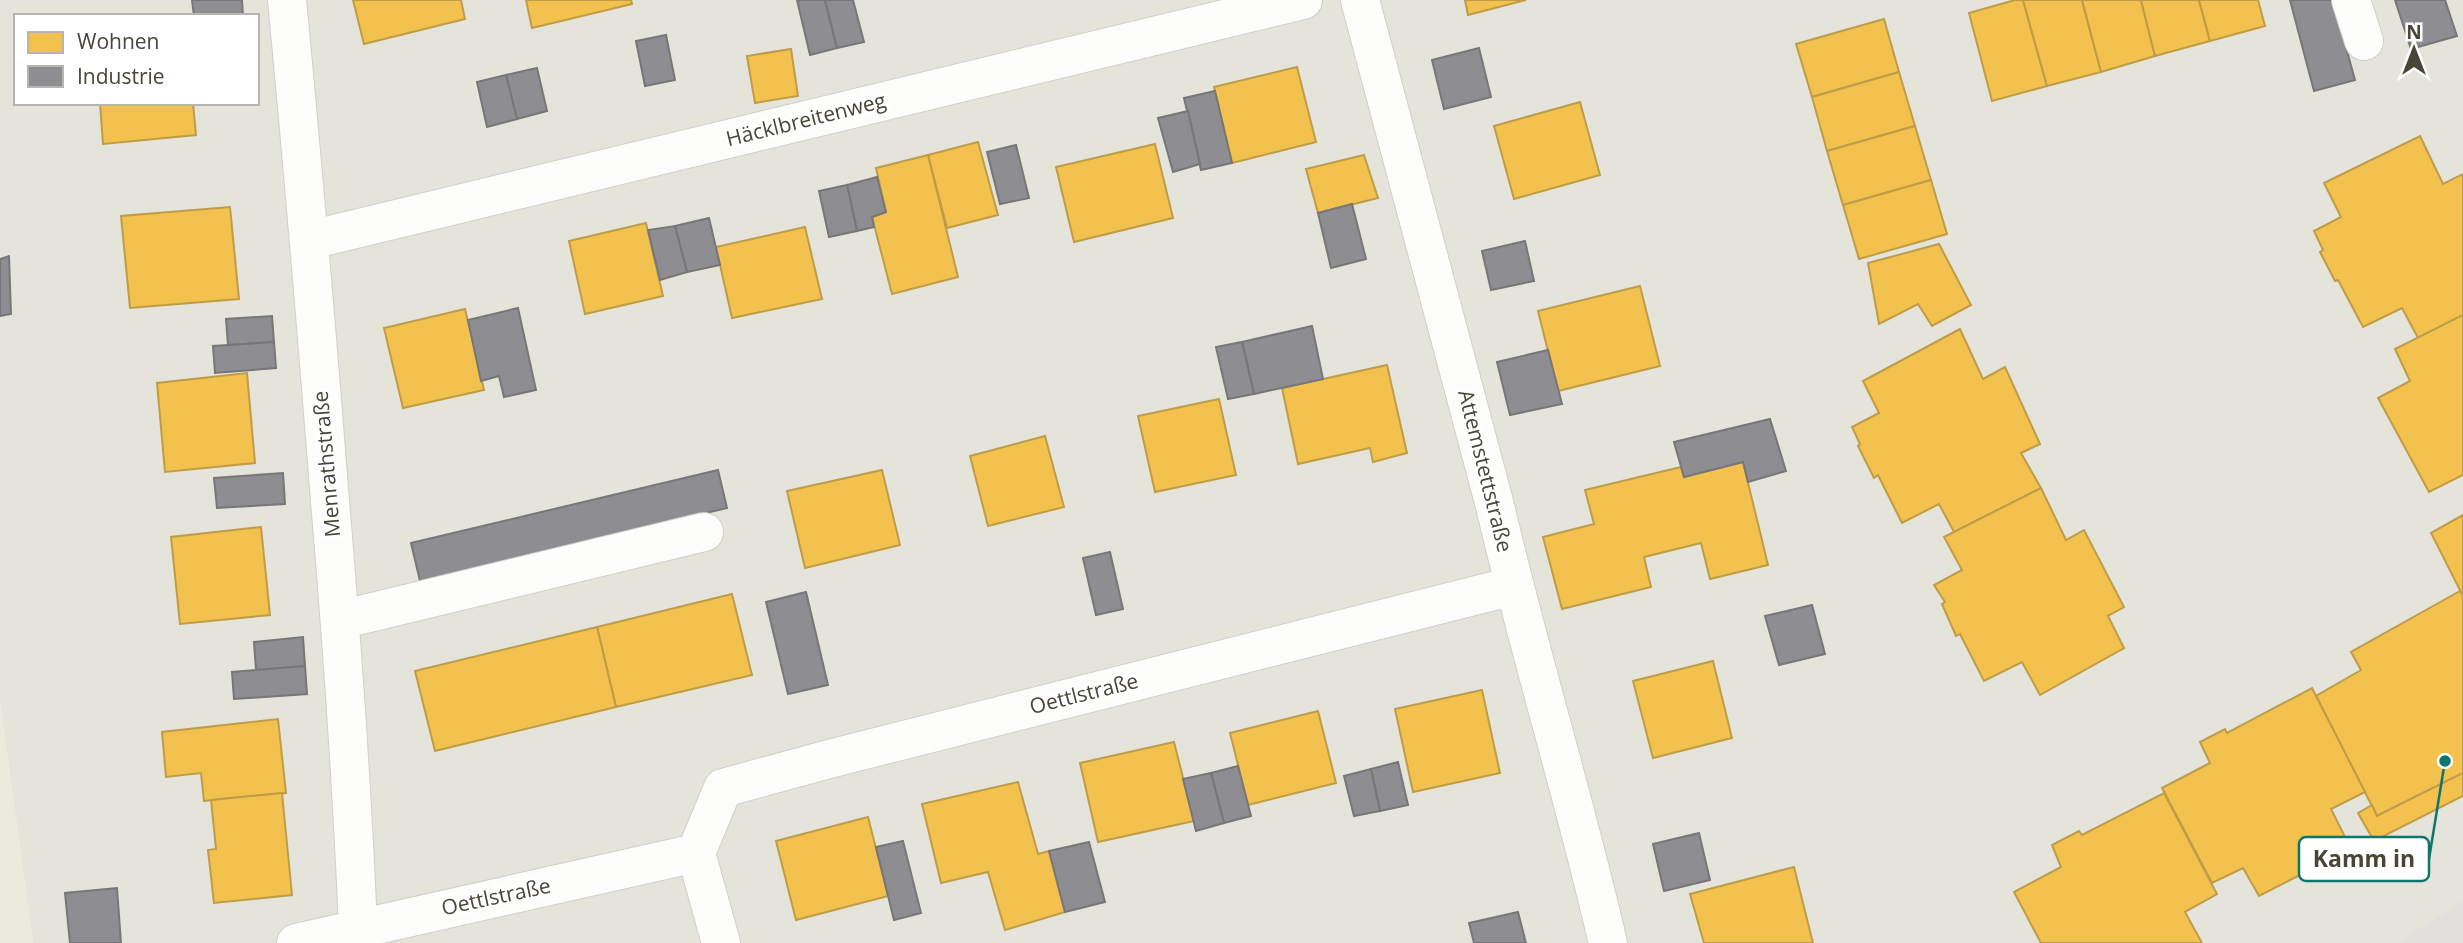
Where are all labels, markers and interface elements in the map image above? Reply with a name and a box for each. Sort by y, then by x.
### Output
legend [14,14,259,105]
north arrow [2379,14,2449,84]
text: N [2406,19,2422,45]
text: Wohnen [77,27,159,55]
text: Industrie [77,62,165,90]
street label: Häcklbreitenweg [723,86,889,152]
street label: Attemstettstraße [1452,387,1520,555]
street label: Menrathstraße [306,390,346,538]
street label: Oettlstraße [1027,666,1141,720]
callout: Kamm in [2299,837,2429,881]
text: Kamm in [2313,842,2415,874]
street label: Oettlstraße [439,871,553,921]

